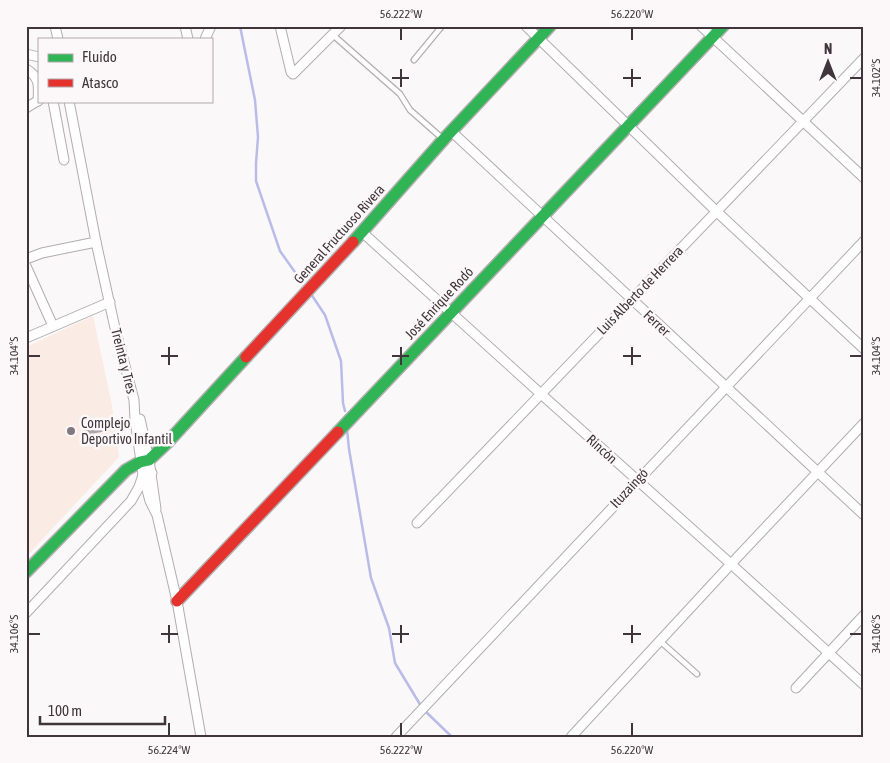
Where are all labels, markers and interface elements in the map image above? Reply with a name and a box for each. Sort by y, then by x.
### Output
text: 56.222°W [380,7,422,21]
text: 56.220°W [611,7,653,21]
legend [38,38,212,102]
north arrow [802,38,852,88]
text: N [824,41,832,57]
text: Fluido [82,48,117,65]
text: 34.102°S [869,59,883,97]
text: Atasco [82,74,119,91]
street label: General Fructuoso Rivera [290,181,388,287]
street label: Luis Alberto de Herrera [594,243,686,337]
street label: José Enrique Rodó [401,264,477,342]
street label: Ferrer [640,307,674,340]
street label: Treinta y Tres [108,327,140,395]
text: 34.104°S [7,337,21,375]
text: 34.104°S [869,337,883,375]
place label: Complejo Deportivo Infantil [81,415,173,447]
marker: Complejo Deportivo Infantil [65,425,77,437]
street label: Rincón [583,431,621,467]
street label: Ituzaingó [607,465,651,511]
text: 34.106°S [7,615,21,653]
text: 34.106°S [869,615,883,653]
scale bar [40,693,165,725]
text: 100 m [48,702,82,719]
text: 56.224°W [148,743,190,757]
text: 56.222°W [380,743,422,757]
text: 56.220°W [611,743,653,757]

